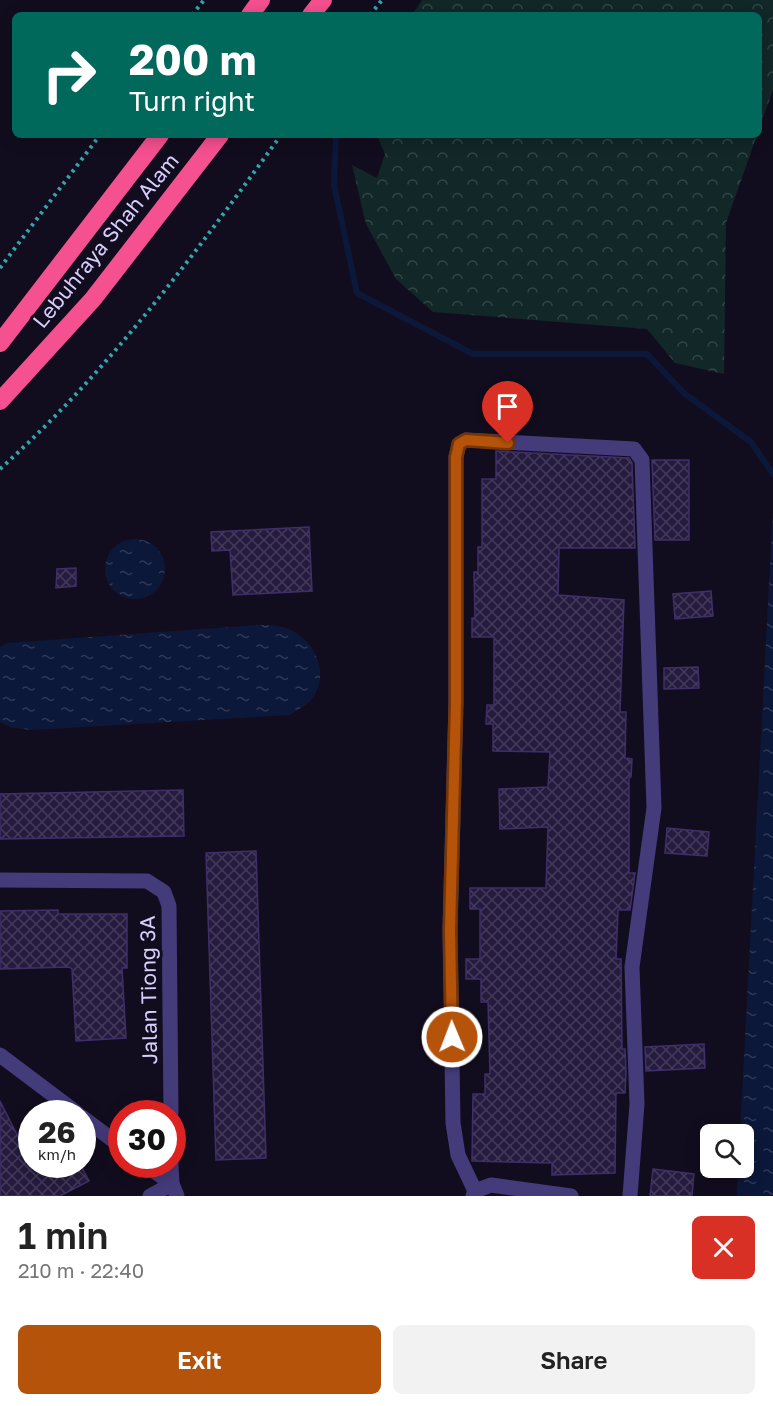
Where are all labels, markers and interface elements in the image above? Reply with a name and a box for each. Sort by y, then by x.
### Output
text: 200 m [129,34,256,84]
icon: right [30,36,108,114]
text: Turn right [129,85,255,117]
street label: Lebuhraya Shah Alam [27,148,184,333]
pin [482,381,533,443]
icon: arrive [491,390,524,423]
street label: Jalan Tiong 3A [134,915,162,1065]
position arrow [420,1005,484,1069]
speed limit sign: 30 [108,1100,186,1178]
text: 26 [38,1114,76,1150]
map controls [700,1124,754,1178]
button: search [700,1124,754,1178]
text: km/h [38,1145,76,1163]
text: 1 min [18,1214,108,1257]
button: close [692,1216,755,1279]
text: 210 m · 22:40 [18,1258,144,1282]
button: Exit [18,1325,381,1394]
button: Share [393,1325,755,1394]

